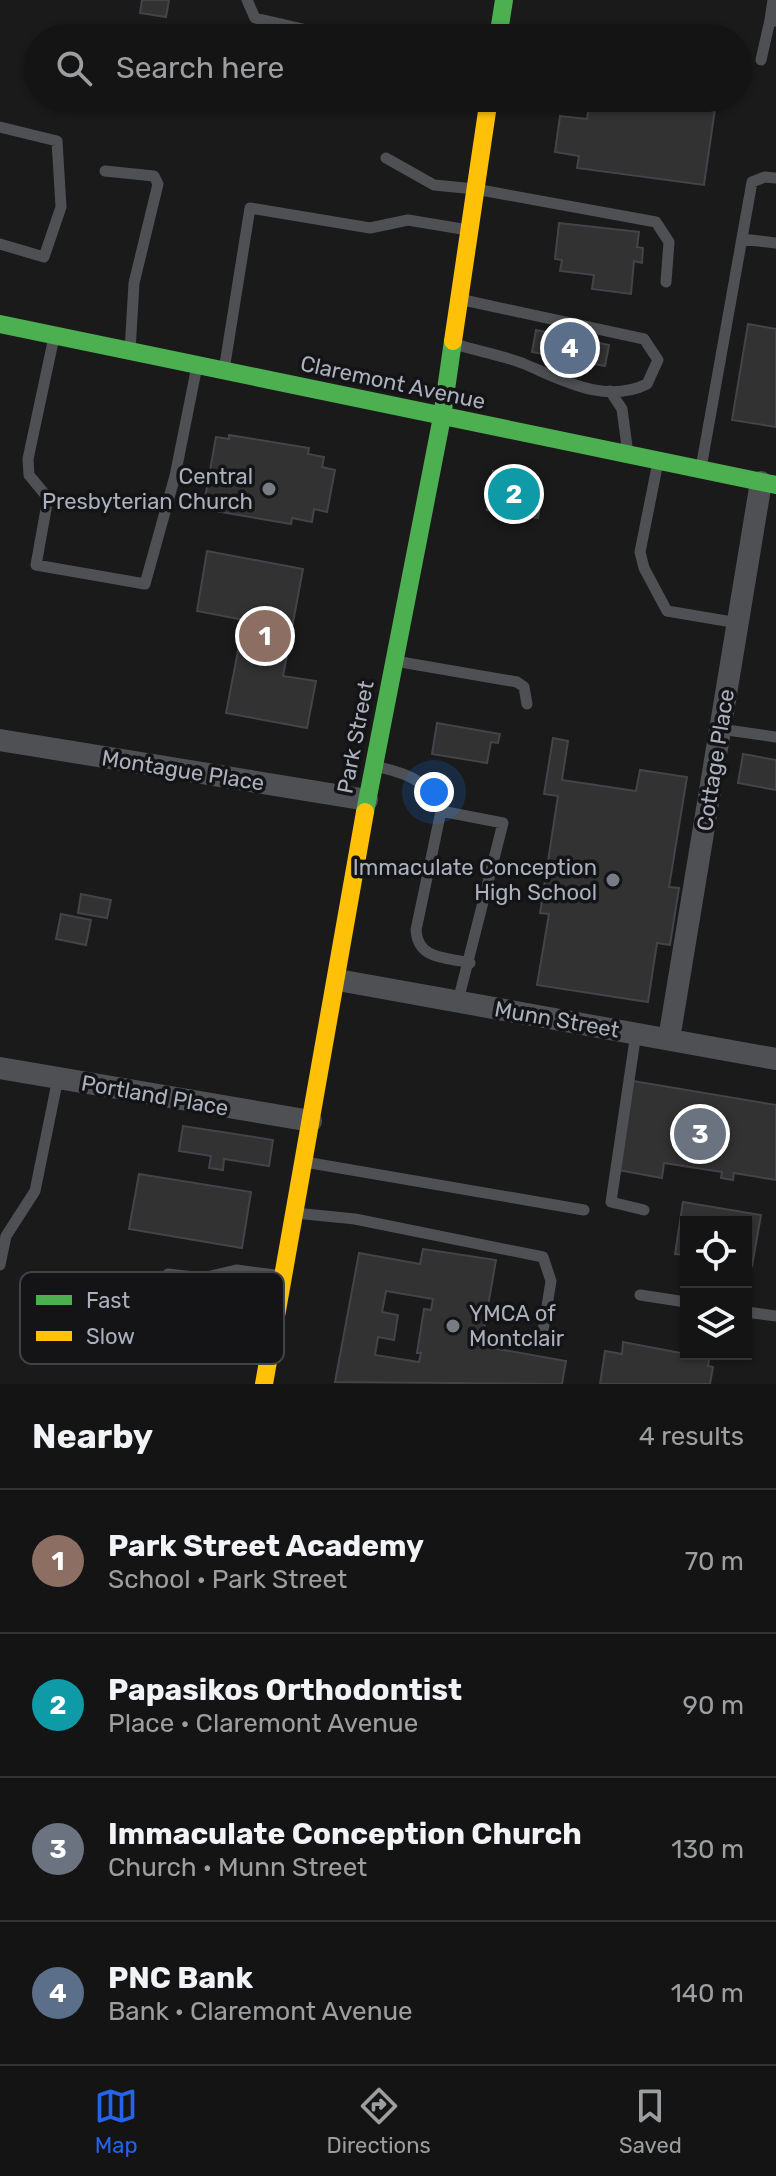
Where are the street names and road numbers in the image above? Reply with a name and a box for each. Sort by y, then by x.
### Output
street label: Claremont Avenue [298,350,488,415]
street label: Park Street [331,678,380,796]
street label: Cottage Place [691,687,740,833]
street label: Montague Place [100,744,266,797]
street label: Munn Street [492,995,622,1044]
street label: Portland Place [79,1069,231,1122]

